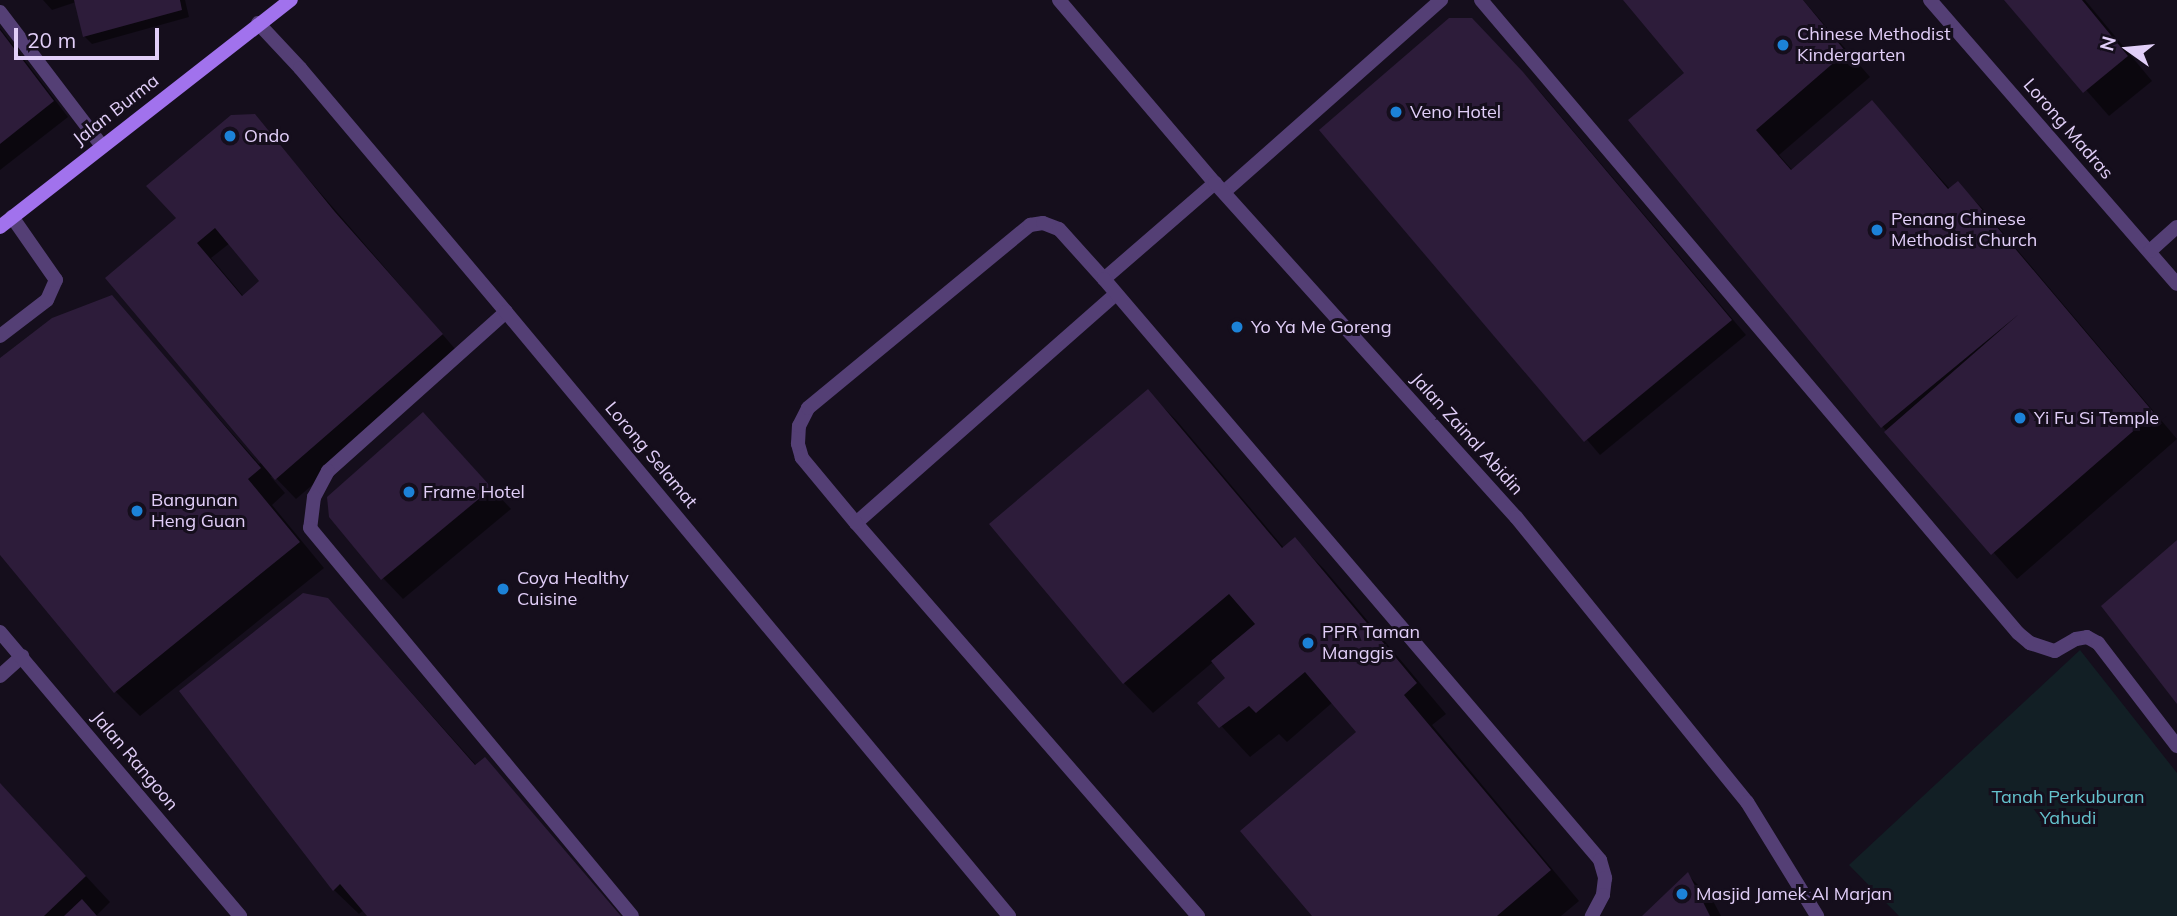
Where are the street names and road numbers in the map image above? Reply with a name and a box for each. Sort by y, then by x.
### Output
street label: Jalan Burma [69,70,163,150]
street label: Lorong Madras [2019,74,2117,184]
street label: Jalan Zainal Abidin [1406,368,1528,500]
street label: Lorong Selamat [600,398,702,512]
street label: Jalan Rangoon [87,707,183,815]

